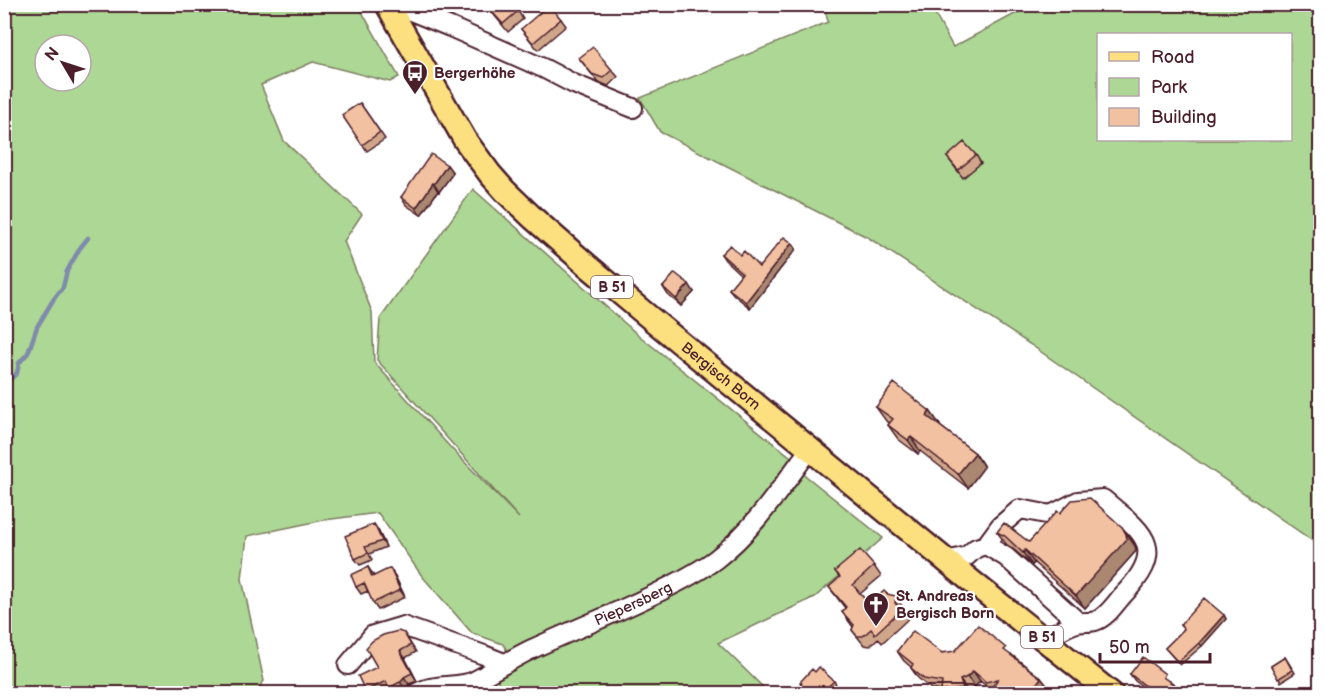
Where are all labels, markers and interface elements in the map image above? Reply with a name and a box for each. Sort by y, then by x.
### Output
north arrow [33,33,93,93]
legend [1097,33,1292,141]
text: N [41,44,64,65]
text: Road [1151,47,1195,68]
bus stop icon: Bergerhöhe [400,58,430,96]
place label: Bergerhöhe [434,64,516,83]
text: Park [1151,77,1187,98]
text: Building [1151,107,1217,128]
road number: B 51 [591,276,633,298]
street label: Bergisch Born [677,338,764,414]
street label: Piepersberg [591,577,675,630]
place label: St. Andreas Bergisch Born [896,587,994,623]
church icon: St. Andreas Bergisch Born [861,590,891,628]
road number: B 51 [1021,626,1063,648]
scale bar [1100,626,1210,664]
text: 50 m [1109,637,1150,658]

